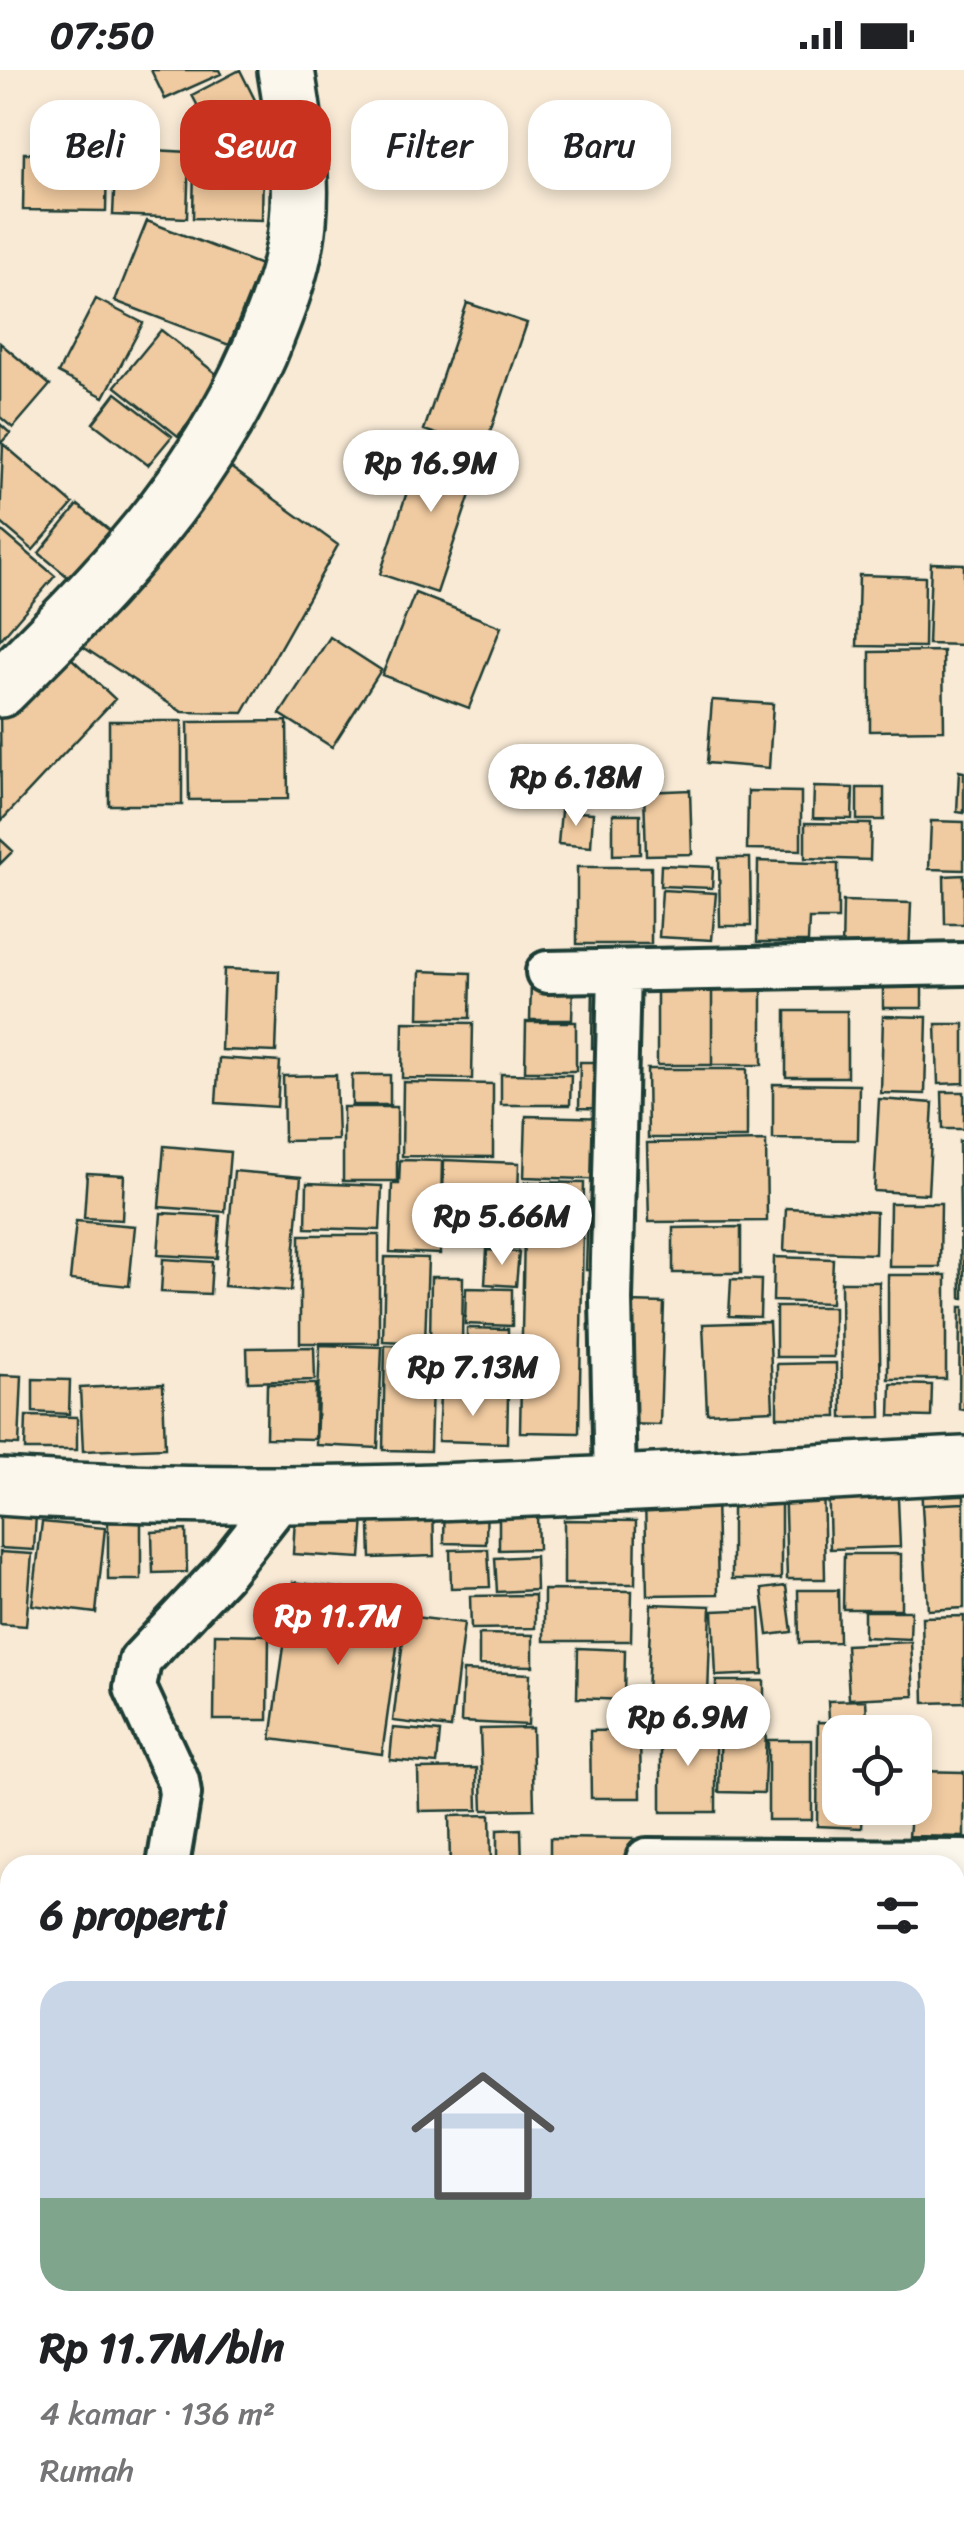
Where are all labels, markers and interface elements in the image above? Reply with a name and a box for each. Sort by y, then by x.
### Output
text: 07:50 [50,2,154,69]
chip: Beli [30,100,160,190]
chip: Sewa [180,100,331,190]
chip: Filter [351,100,508,190]
chip: Baru [528,100,671,190]
pin: Rp 16.9M [328,430,534,515]
text: Rp 16.9M [365,434,497,491]
pin: Rp 6.18M [473,744,679,829]
text: Rp 6.18M [510,748,642,805]
pin: Rp 5.66M [399,1183,605,1268]
text: Rp 5.66M [434,1187,570,1244]
pin: Rp 7.13M [370,1334,576,1419]
text: Rp 7.13M [408,1338,538,1395]
pin: Rp 11.7M [235,1583,441,1668]
text: Rp 11.7M [275,1587,401,1644]
pin: Rp 6.9M [596,1684,780,1769]
text: Rp 6.9M [628,1688,748,1745]
map controls [822,1715,932,1825]
button: locate [822,1715,932,1825]
text: 6 properti [40,1878,226,1952]
icon: filters [870,1888,925,1943]
icon: home [393,2046,573,2226]
text: Rp 11.7M/bln [40,2311,284,2385]
text: 4 kamar · 136 m² [40,2385,275,2442]
text: Rumah [40,2442,134,2499]

